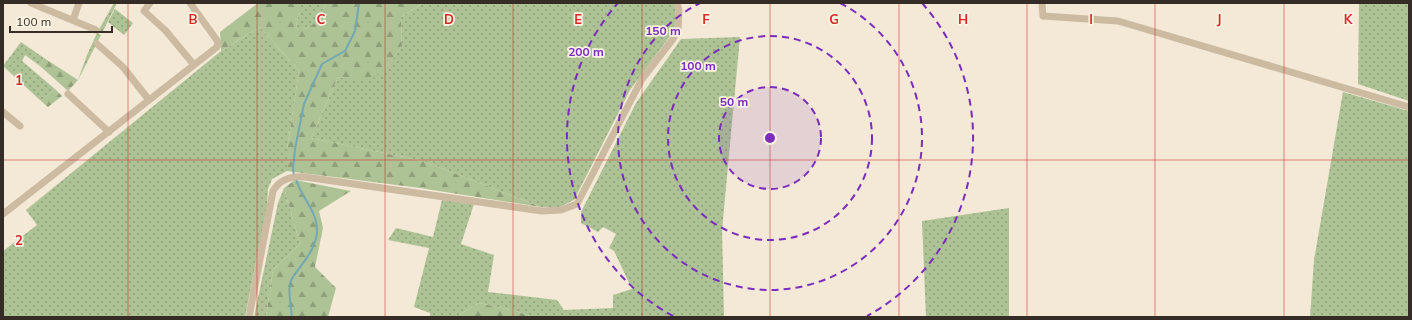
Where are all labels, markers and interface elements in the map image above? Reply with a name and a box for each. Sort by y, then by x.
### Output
scale bar [10,8,112,34]
text: B [189,11,198,27]
text: C [317,11,326,27]
text: D [444,11,454,27]
text: E [574,11,582,27]
text: F [702,11,710,27]
text: G [829,11,839,27]
text: H [958,11,968,27]
text: I [1089,11,1093,27]
text: J [1217,11,1221,27]
text: K [1344,11,1354,27]
text: 100 m [16,14,51,29]
text: 150 m [645,23,681,38]
text: 200 m [568,44,604,59]
text: 100 m [680,58,716,73]
text: 1 [15,72,23,88]
text: 50 m [720,94,748,109]
centre of rings [763,131,777,145]
text: 2 [15,232,23,248]

